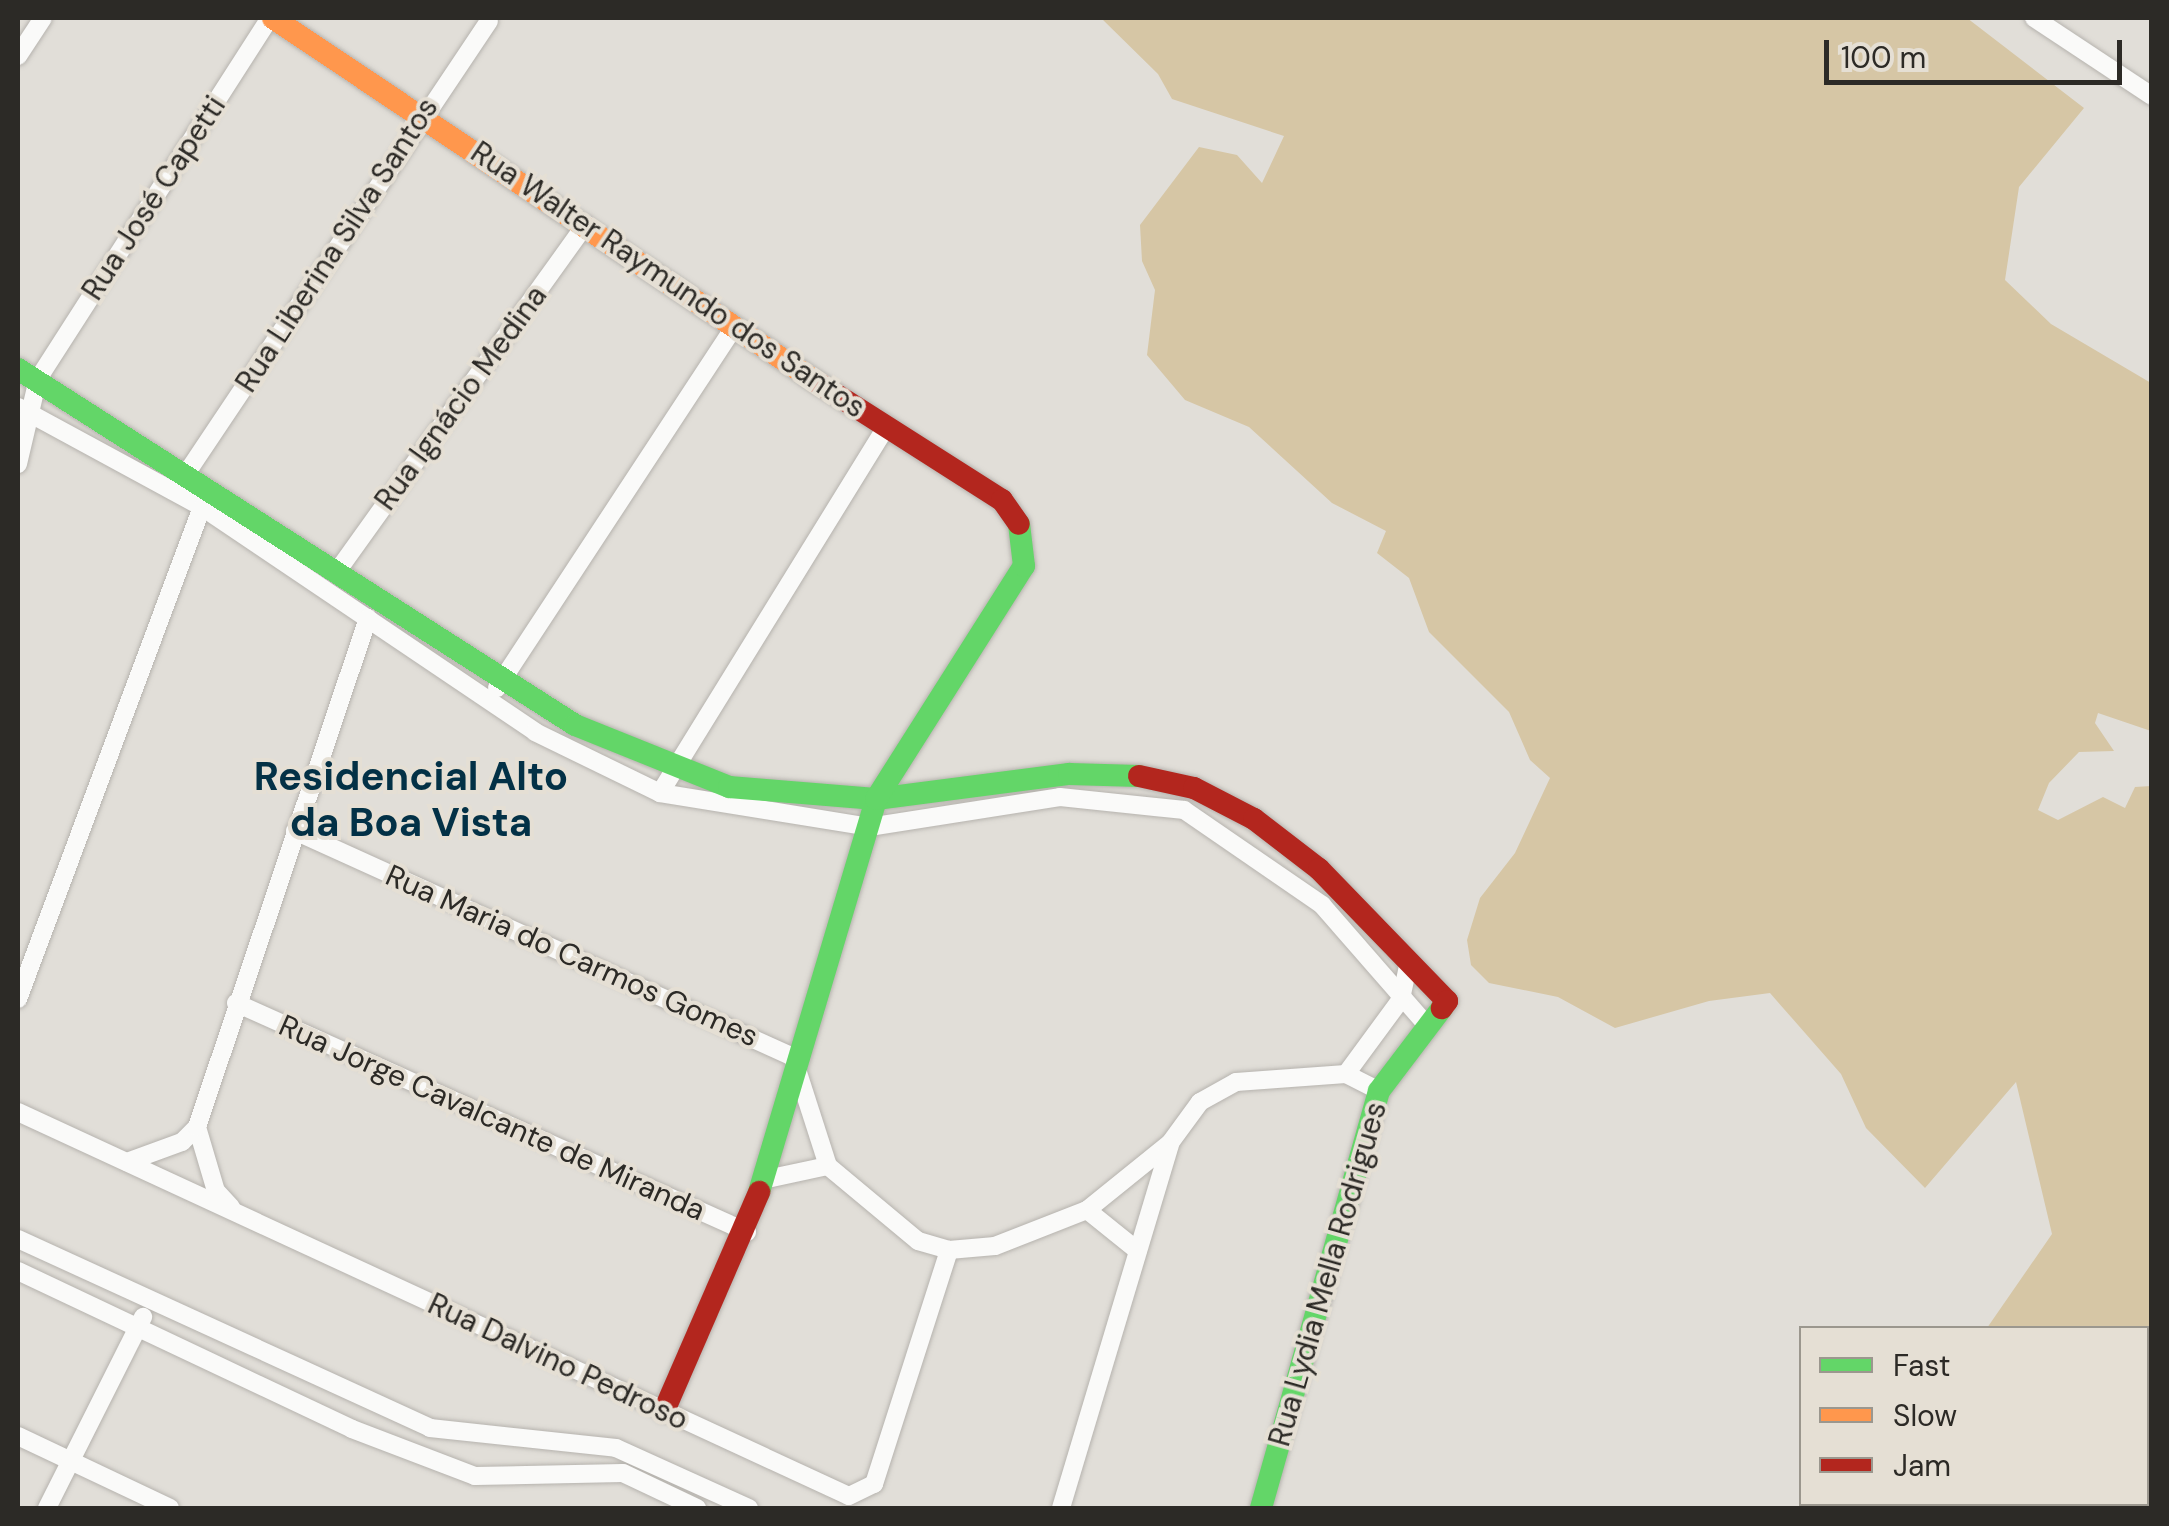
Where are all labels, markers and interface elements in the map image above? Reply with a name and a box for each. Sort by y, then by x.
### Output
scale bar [1829,20,2126,82]
text: 100 m [1841,38,1926,77]
street label: Rua José Capetti [75,89,233,307]
street label: Rua Liberina Silva Santos [228,91,446,399]
street label: Rua Walter Raymundo dos Santos [464,134,872,426]
street label: Rua Ignácio Medina [368,279,554,517]
district label: Residencial Alto da Boa Vista [254,752,568,846]
street label: Rua Maria do Carmos Gomes [380,857,764,1055]
street label: Rua Jorge Cavalcante de Miranda [273,1008,711,1228]
street label: Rua Lydia Mella Rodrigues [1262,1098,1394,1450]
street label: Rua Dalvino Pedroso [422,1286,694,1438]
legend [1799,1326,2149,1506]
text: Fast [1893,1346,1951,1385]
text: Slow [1893,1396,1957,1435]
text: Jam [1893,1446,1951,1485]

